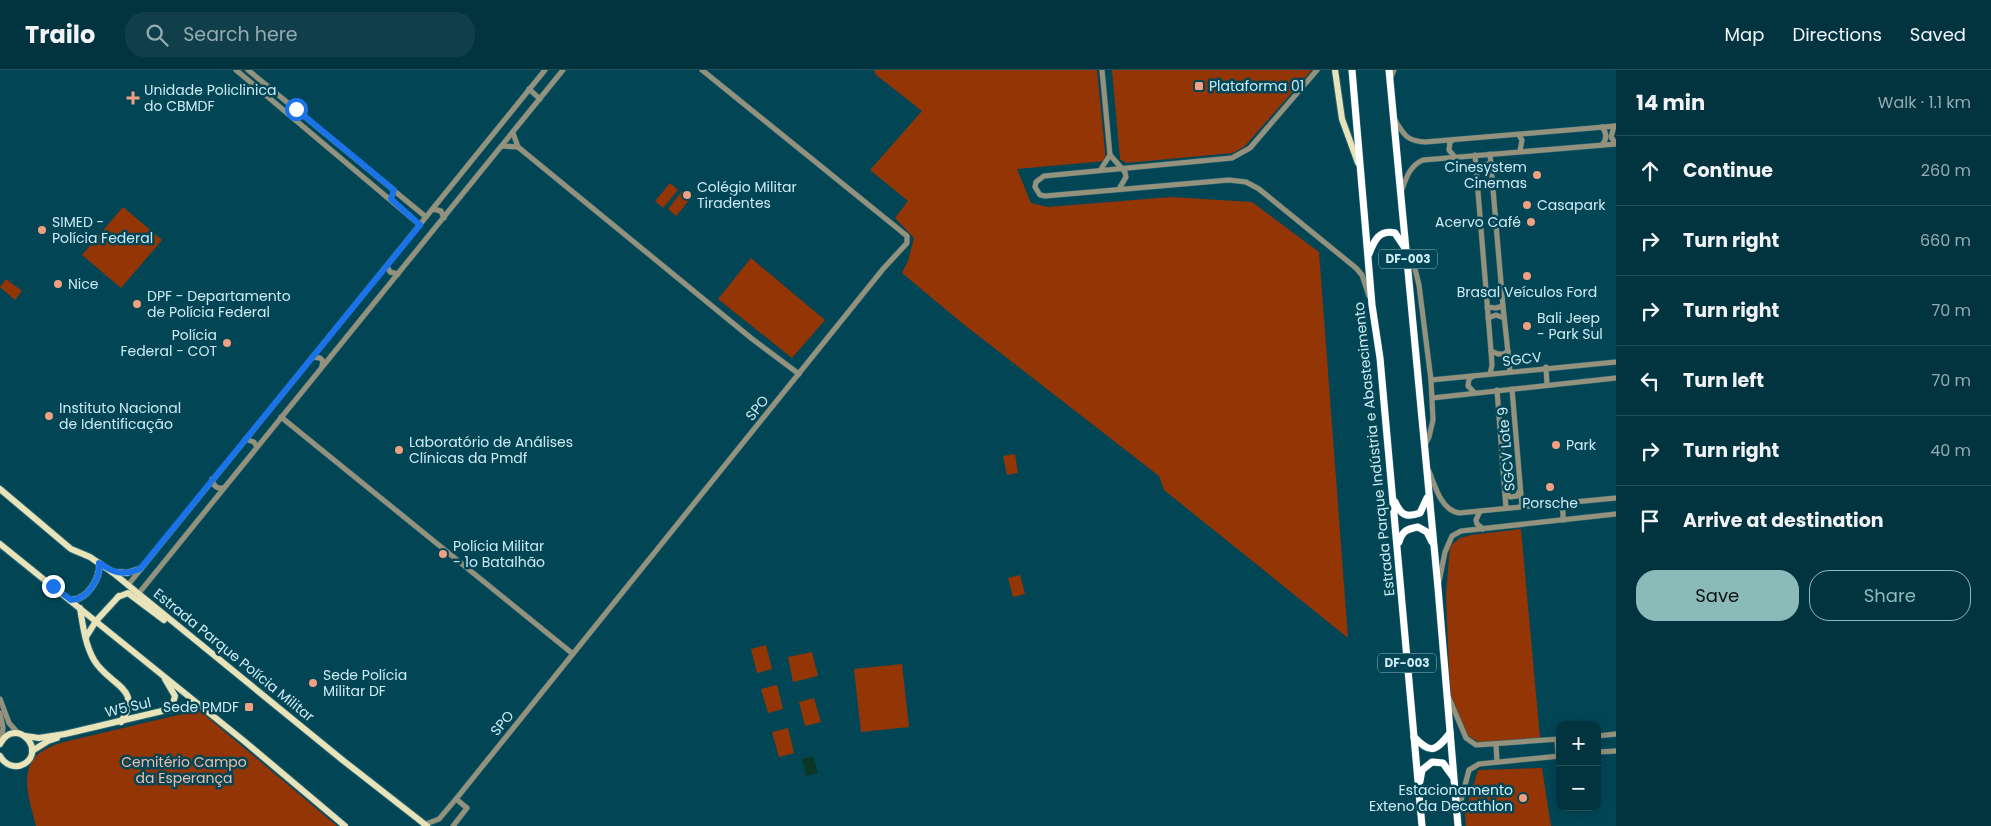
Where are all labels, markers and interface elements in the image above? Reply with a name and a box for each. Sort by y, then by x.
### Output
search box [125,12,475,57]
text: Trailo [25,18,95,51]
icon: search [143,21,171,49]
text: Search here [183,21,298,48]
text: Map [1725,22,1764,47]
text: Directions [1792,22,1882,47]
text: Saved [1910,22,1966,47]
place label: Plataforma 01 [1209,76,1304,96]
place label: Unidade Policlinica do CBMDF [144,80,276,116]
marker: Plataforma 01 [1193,80,1205,92]
text: 14 min [1636,88,1705,117]
marker: Unidade Policlinica do CBMDF [126,91,140,105]
text: Walk · 1.1 km [1878,91,1971,114]
route start [285,98,308,121]
place label: Cinesystem Cinemas [1444,157,1527,193]
icon: ahead [1636,157,1664,185]
text: Continue [1683,157,1773,184]
text: 260 m [1921,159,1971,182]
marker: Cinesystem Cinemas [1531,169,1543,181]
place label: Colégio Militar Tiradentes [697,177,797,213]
marker: Colégio Militar Tiradentes [681,189,693,201]
place label: Casapark [1537,195,1606,215]
marker: Casapark [1521,199,1533,211]
place label: SIMED - Polícia Federal [52,212,153,248]
place label: Acervo Café [1435,212,1521,232]
marker: Acervo Café [1525,216,1537,228]
marker: SIMED - Polícia Federal [36,224,48,236]
icon: right [1636,227,1664,255]
text: Turn right [1683,227,1779,254]
text: 660 m [1920,229,1971,252]
road number: DF-003 [1379,250,1437,268]
marker: Brasal Veículos Ford [1521,270,1533,282]
place label: Nice [68,274,99,294]
marker: Nice [52,278,64,290]
place label: Brasal Veículos Ford [1457,282,1597,302]
place label: DPF - Departamento de Polícia Federal [147,286,291,322]
icon: right [1636,297,1664,325]
text: Turn right [1683,297,1779,324]
marker: DPF - Departamento de Polícia Federal [131,298,143,310]
text: 70 m [1931,299,1971,322]
street label: Estrada Parque Indústria e Abastecimento [1349,301,1399,597]
place label: Bali Jeep - Park Sul [1537,308,1603,344]
marker: Bali Jeep - Park Sul [1521,320,1533,332]
place label: Polícia Federal - COT [120,325,217,361]
marker: Polícia Federal - COT [221,337,233,349]
street label: SGCV [1501,347,1543,371]
icon: left [1636,367,1664,395]
text: Turn left [1683,367,1764,394]
text: 70 m [1931,369,1971,392]
street label: SPO [741,391,773,425]
place label: Instituto Nacional de Identificação [59,398,181,434]
street label: SGCV Lote 9 [1492,406,1520,492]
marker: Instituto Nacional de Identificação [43,410,55,422]
place label: Laboratório de Análises Clínicas da Pmdf [409,432,573,468]
place label: Park [1566,435,1597,455]
icon: right [1636,437,1664,465]
text: Turn right [1683,437,1779,464]
marker: Park [1550,439,1562,451]
text: 40 m [1930,439,1971,462]
marker: Laboratório de Análises Clínicas da Pmdf [393,444,405,456]
marker: Porsche [1544,481,1556,493]
place label: Porsche [1522,493,1578,513]
icon: arrive [1636,507,1664,535]
text: Arrive at destination [1683,507,1884,534]
place label: Polícia Militar - 1o Batalhão [453,536,545,572]
marker: Polícia Militar - 1o Batalhão [437,548,449,560]
button: Save [1636,570,1799,621]
button: Share [1809,570,1971,621]
route end [42,575,65,598]
street label: Estrada Parque Polícia Militar [149,584,319,726]
road number: DF-003 [1378,654,1436,672]
place label: Sede Polícia Militar DF [323,665,407,701]
marker: Sede Polícia Militar DF [307,677,319,689]
street label: W5 Sul [103,692,153,722]
place label: Sede PMDF [163,697,239,717]
marker: Sede PMDF [243,701,255,713]
street label: SPO [486,706,518,740]
map controls [1556,721,1601,811]
button: + [1556,721,1601,766]
park label: Cemitério Campo da Esperança [121,752,247,788]
button: − [1556,766,1601,811]
place label: Estacionamento Exteno da Decathlon [1369,780,1513,816]
marker: Estacionamento Exteno da Decathlon [1517,792,1529,804]

